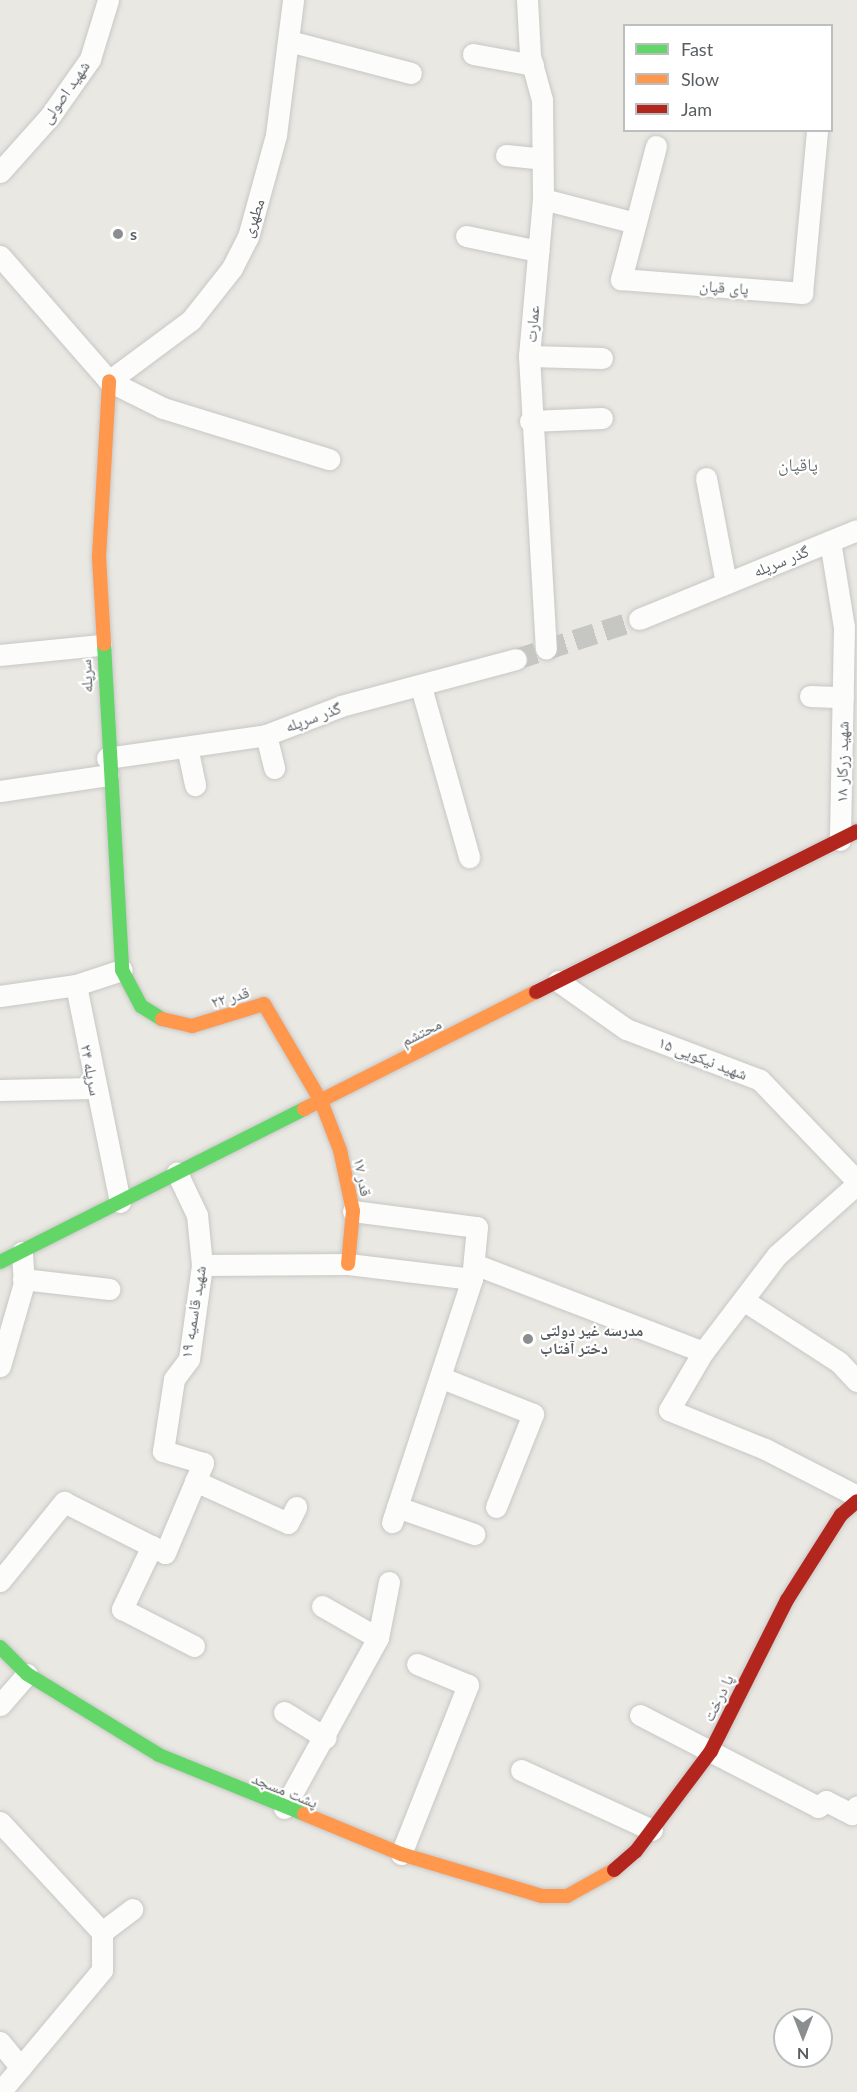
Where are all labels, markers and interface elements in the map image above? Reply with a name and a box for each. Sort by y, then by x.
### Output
legend [623,24,833,132]
text: Fast [681,38,713,60]
street label: شهید اصولی [36,57,94,127]
text: Slow [681,68,719,90]
text: Jam [681,98,712,120]
street label: مطهری [237,196,269,240]
place label: s [130,224,137,244]
marker: s [111,227,125,241]
street label: پای قپان [699,276,749,298]
street label: عمارت [521,305,543,343]
district label: پاقپان [778,453,818,475]
street label: گذر سرپله [750,541,812,581]
street label: سرپله [76,659,96,693]
street label: گذر سرپله [282,698,344,736]
street label: شهید زرکار ۱۸ [832,721,852,803]
street label: قدر ۲۲ [209,982,251,1012]
street label: محتشم [398,1014,444,1050]
street label: شهید نیکویی ۱۵ [656,1032,750,1084]
street label: سرپله ۲۴ [77,1043,105,1097]
street label: قدر ۱۷ [350,1156,376,1198]
street label: شهید قاسمیه ۱۹ [176,1264,210,1360]
place label: مدرسه غیر دولتی دختر آفتاب [540,1320,643,1358]
marker: مدرسه غیر دولتی دختر آفتاب [521,1332,535,1346]
street label: پا درخت [698,1671,738,1725]
street label: پشت مسجد [249,1768,321,1812]
north arrow [773,2008,833,2068]
text: N [797,2045,809,2064]

